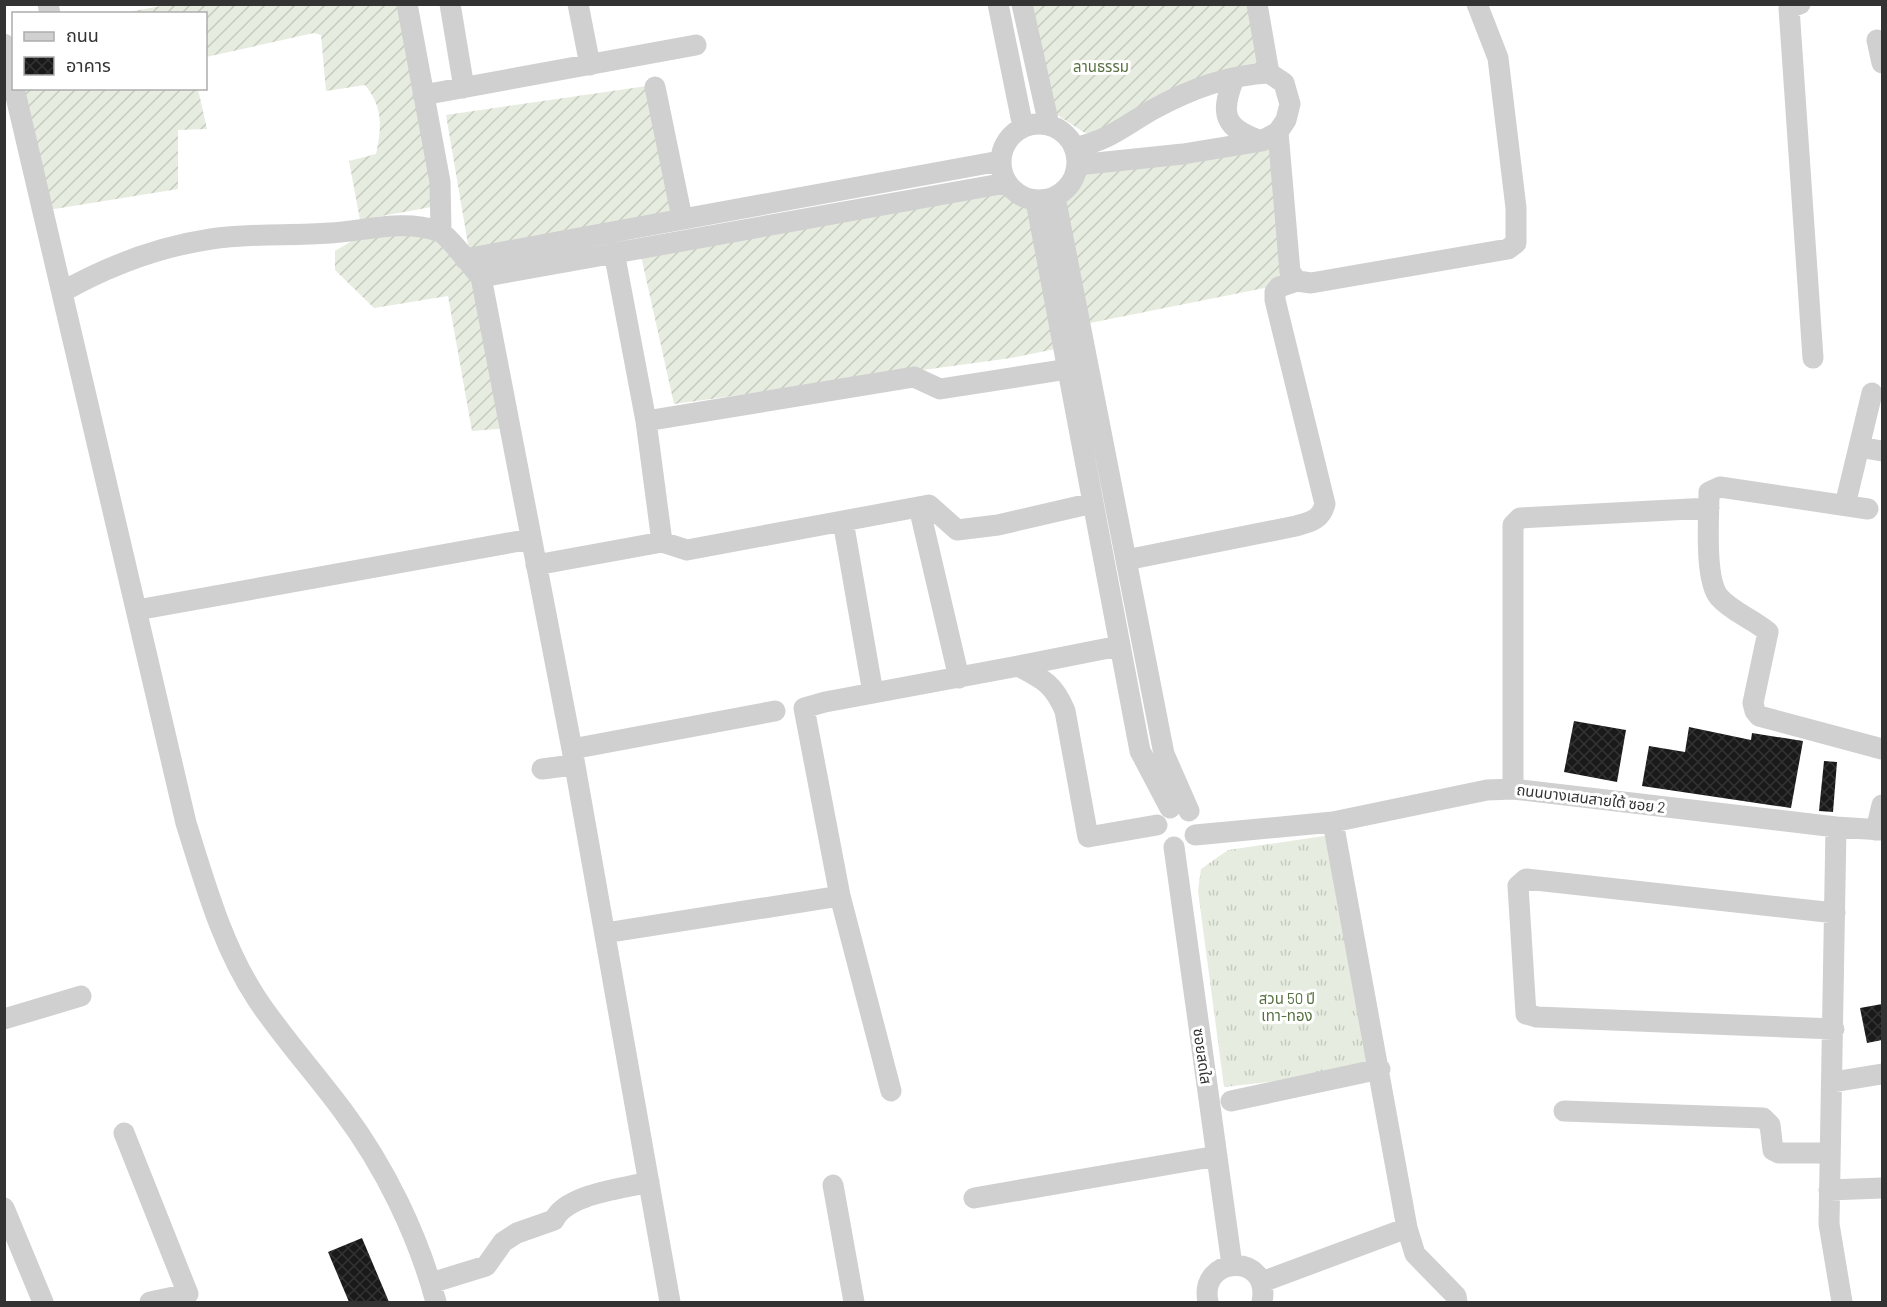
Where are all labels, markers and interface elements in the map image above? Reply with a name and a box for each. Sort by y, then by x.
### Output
legend [12,12,207,90]
text: ถนน [66,24,99,46]
text: อาคาร [66,54,111,76]
park label: ลานธรรม [1073,57,1129,75]
street label: ถนนบางเสนสายใต้ ซอย 2 [1516,780,1666,816]
park label: สวน 50 ปี เทา-ทอง [1259,989,1315,1024]
street label: ซอยสดใส [1190,1027,1216,1086]

